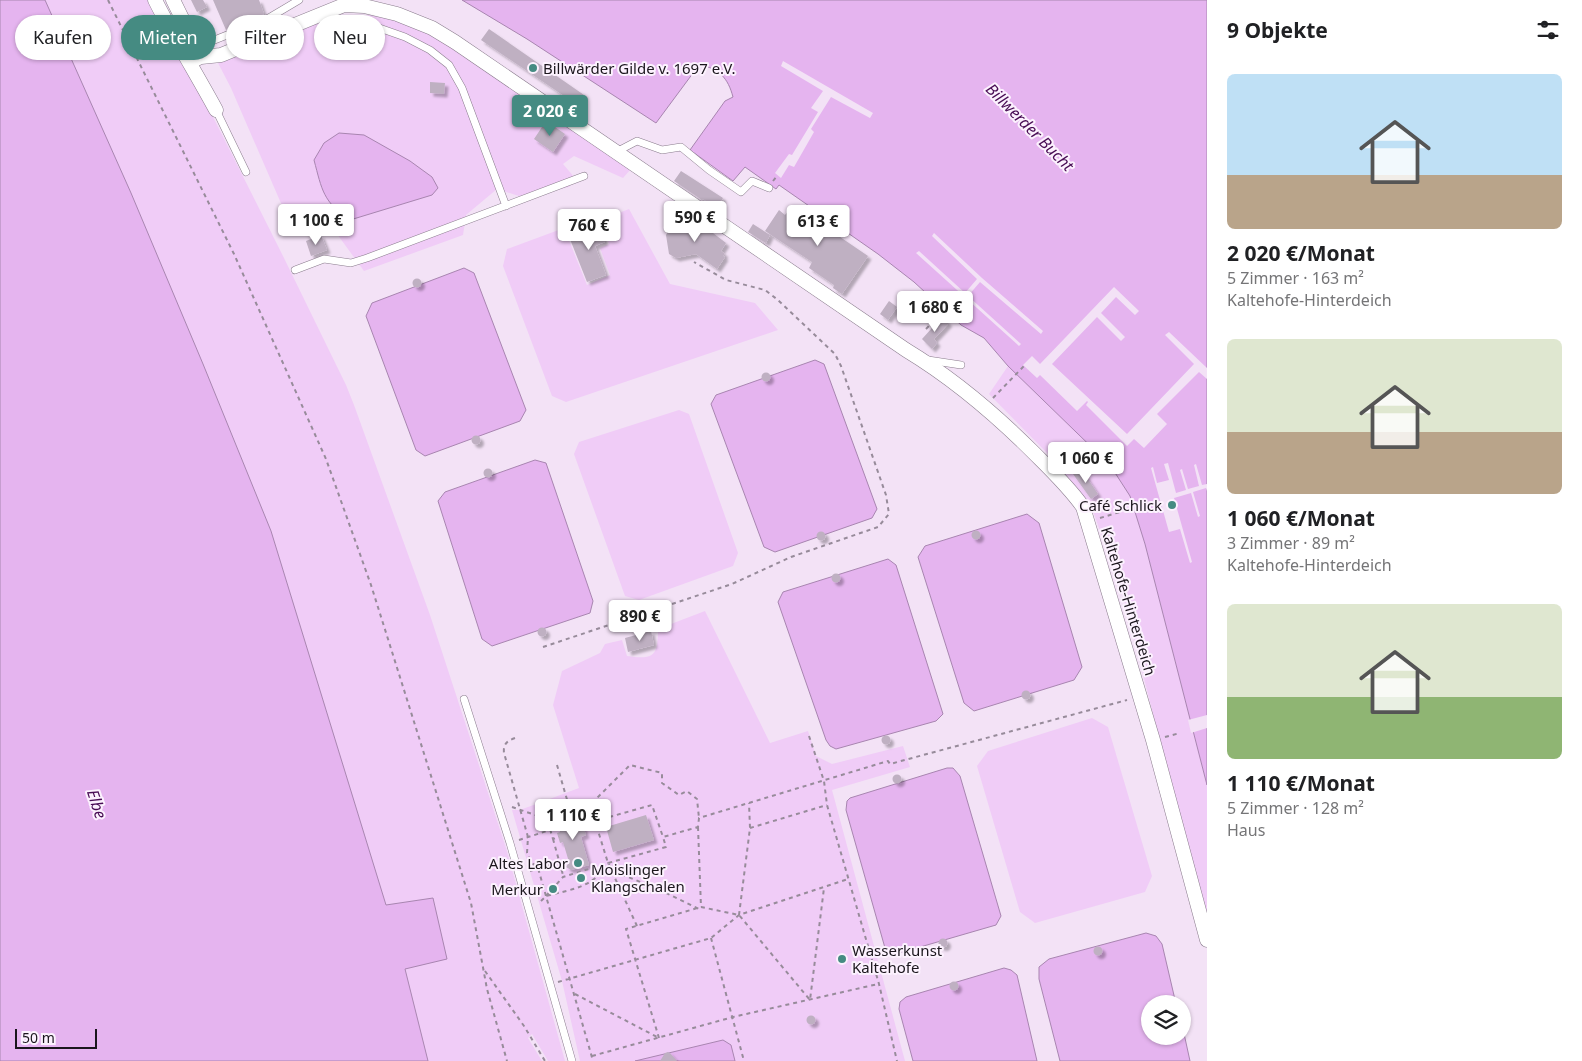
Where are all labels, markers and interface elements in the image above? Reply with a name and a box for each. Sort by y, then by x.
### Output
chip: Kaufen [15,15,111,60]
chip: Mieten [121,15,216,60]
chip: Filter [226,15,304,60]
chip: Neu [314,15,385,60]
text: 9 Objekte [1227,16,1328,44]
icon: filters [1534,16,1562,44]
place label: Billwärder Gilde v. 1697 e.V. [543,58,736,78]
marker: Billwärder Gilde v. 1697 e.V. [527,62,539,74]
water label: Billwerder Bucht [981,78,1079,176]
pin: 2 020 € [504,94,596,137]
text: 2 020 € [523,100,577,122]
icon: home [1350,107,1440,197]
pin: 590 € [660,200,730,243]
pin: 1 100 € [270,204,362,246]
pin: 613 € [783,204,853,247]
text: 590 € [675,206,715,228]
pin: 760 € [554,208,624,251]
text: 1 100 € [289,209,343,231]
text: 613 € [798,210,838,232]
text: 760 € [569,214,609,236]
text: 2 020 €/Monat [1227,239,1375,267]
text: 5 Zimmer · 163 m² [1227,267,1364,289]
text: Kaltehofe-Hinterdeich [1227,289,1392,311]
pin: 1 680 € [889,290,981,333]
text: 1 680 € [908,296,962,318]
icon: home [1350,372,1440,462]
pin: 1 060 € [1040,442,1132,484]
text: 1 060 € [1059,447,1113,469]
place label: Café Schlick [1079,495,1162,515]
marker: Café Schlick [1166,499,1178,511]
text: 1 060 €/Monat [1227,504,1375,532]
street label: Kaltehofe-Hinterdeich [1097,524,1161,678]
text: 3 Zimmer · 89 m² [1227,532,1355,554]
text: Kaltehofe-Hinterdeich [1227,554,1392,576]
pin: 890 € [605,600,675,642]
text: 890 € [620,605,660,627]
icon: home [1350,637,1440,727]
text: 1 110 €/Monat [1227,769,1375,797]
water label: Elbe [82,787,112,821]
text: 5 Zimmer · 128 m² [1227,797,1364,819]
pin: 1 110 € [527,798,619,841]
text: 1 110 € [546,804,600,826]
text: Haus [1227,819,1265,841]
place label: Altes Labor [489,853,568,873]
marker: Altes Labor [572,857,584,869]
place label: Moislinger Klangschalen [591,859,685,896]
marker: Moislinger Klangschalen [575,872,587,884]
place label: Merkur [491,879,543,899]
marker: Merkur [547,883,559,895]
place label: Wasserkunst Kaltehofe [852,940,943,977]
marker: Wasserkunst Kaltehofe [836,953,848,965]
map controls [1141,995,1191,1045]
button: layers [1141,995,1191,1045]
scale bar [15,1026,98,1049]
text: 50 m [22,1028,55,1047]

